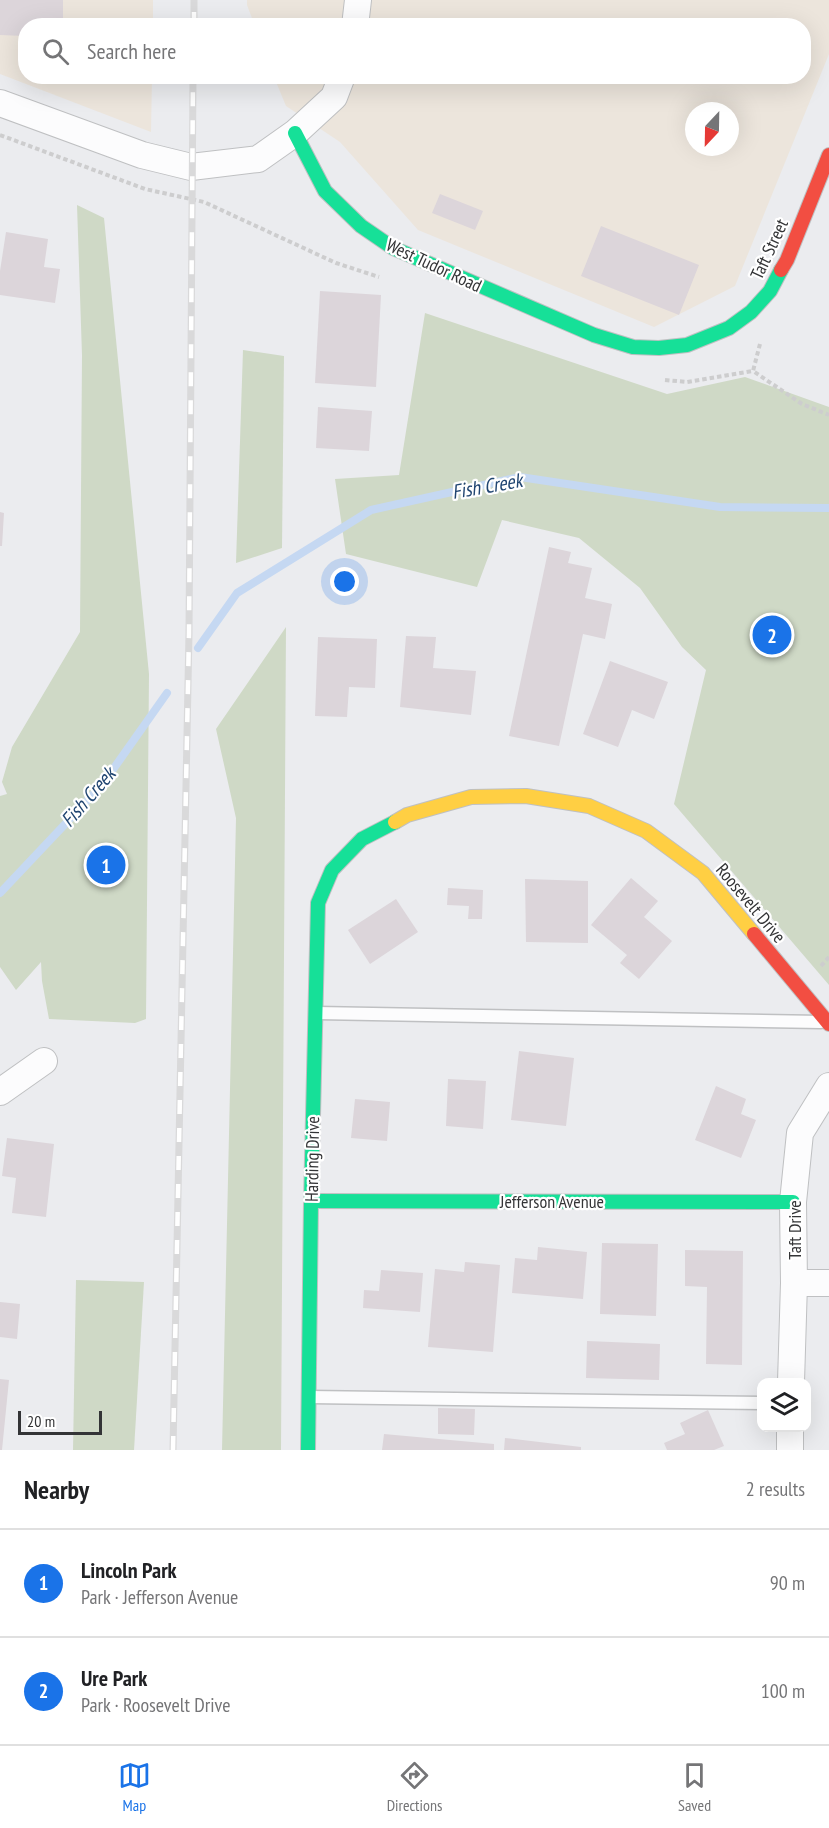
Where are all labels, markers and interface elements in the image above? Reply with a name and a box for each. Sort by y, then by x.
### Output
search box [18,18,811,84]
icon: search [39,35,72,68]
text: Search here [87,37,176,65]
north arrow [685,102,739,156]
street label: Taft Street [745,215,793,283]
street label: West Tudor Road [383,233,485,297]
water label: Fish Creek [450,467,526,505]
your location [330,567,359,596]
pin: 2 [752,612,792,658]
water label: Fish Creek [55,760,123,832]
pin: 1 [86,842,126,888]
street label: Roosevelt Drive [711,859,791,947]
street label: Harding Drive [300,1116,324,1202]
street label: Jefferson Avenue [499,1190,604,1213]
street label: Taft Drive [783,1200,806,1260]
map controls [757,1378,811,1432]
button: layers [757,1378,811,1432]
scale bar [18,1408,102,1436]
text: 20 m [27,1411,55,1431]
text: Nearby [24,1473,89,1506]
text: 2 results [746,1476,805,1502]
text: Lincoln Park [81,1556,177,1584]
text: 1 [39,1570,48,1596]
text: 90 m [770,1570,805,1596]
text: Park · Jefferson Avenue [81,1584,238,1610]
text: Ure Park [81,1664,147,1692]
text: 2 [39,1678,48,1704]
text: 100 m [761,1678,805,1704]
text: Park · Roosevelt Drive [81,1692,231,1718]
tab: Map [118,1759,151,1815]
tab: Directions [387,1759,442,1815]
tab: Saved [678,1759,711,1815]

